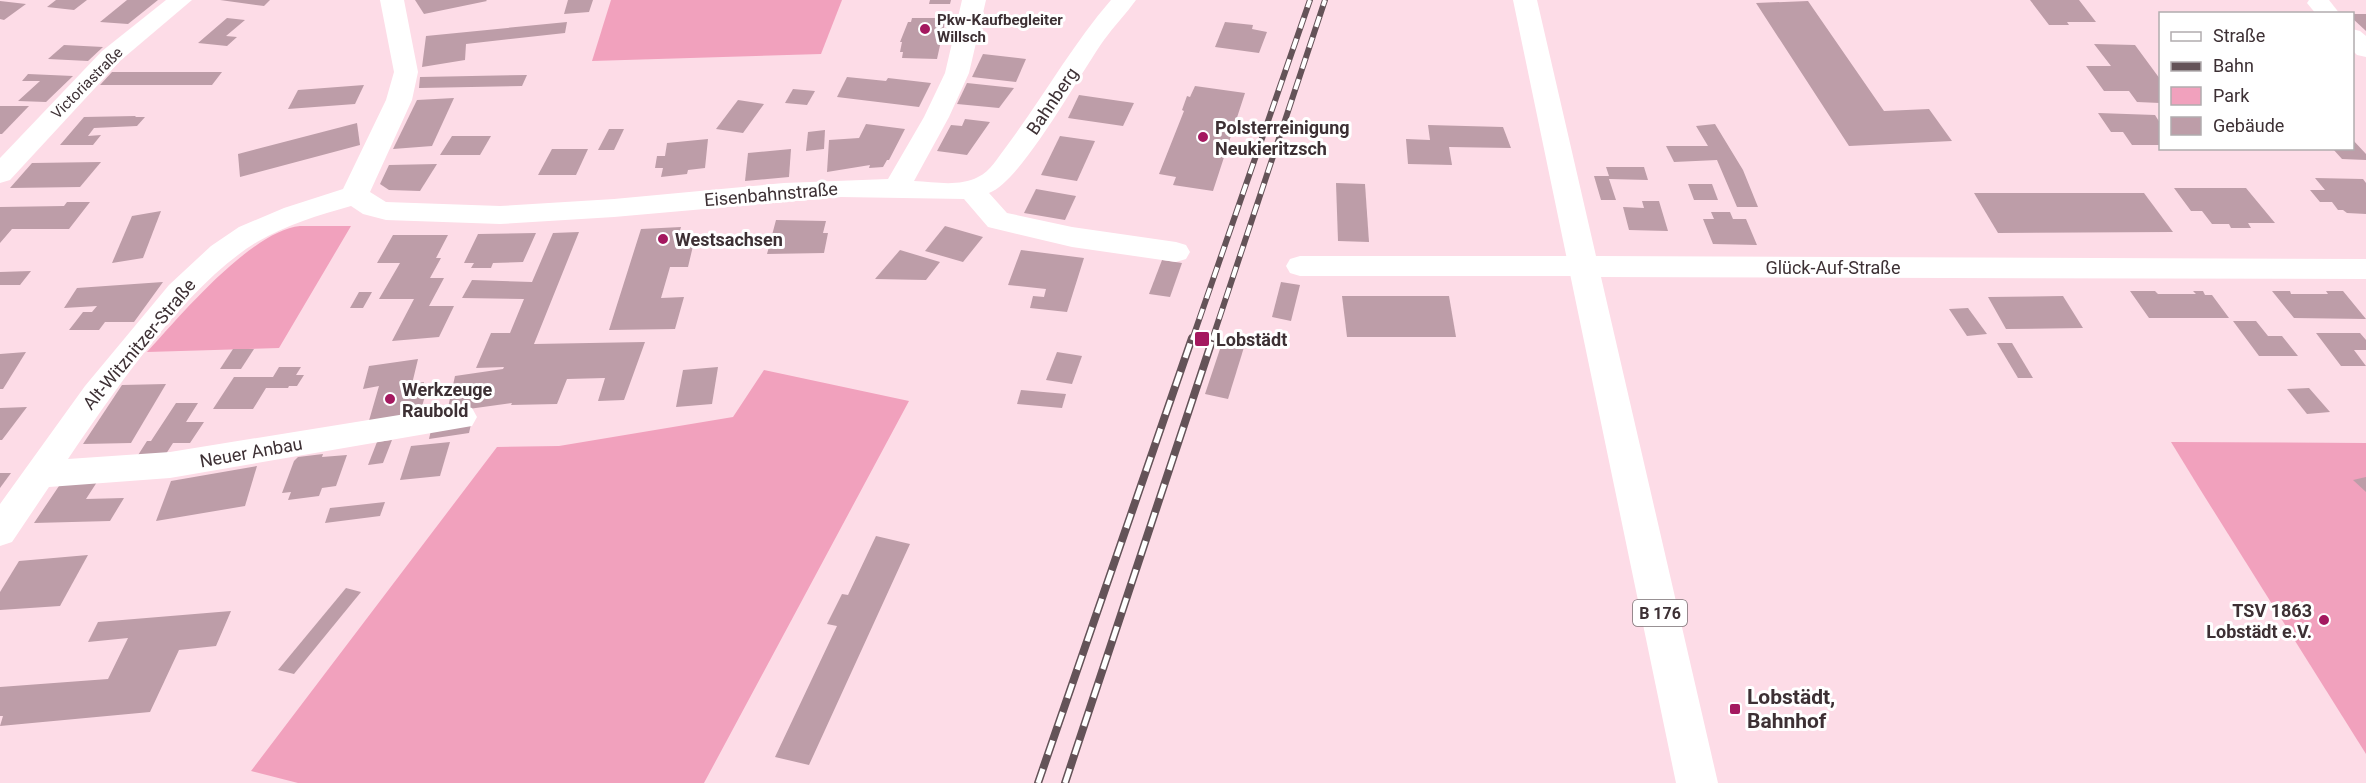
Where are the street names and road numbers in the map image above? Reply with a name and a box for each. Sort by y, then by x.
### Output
street label: Victoriastraße [47,43,127,123]
street label: Bahnberg [1022,63,1082,139]
street label: Eisenbahnstraße [703,178,839,210]
street label: Glück-Auf-Straße [1765,257,1901,278]
street label: Alt-Witznitzer-Straße [78,274,200,414]
street label: Neuer Anbau [198,433,304,471]
road number: B 176 [1633,600,1687,626]

